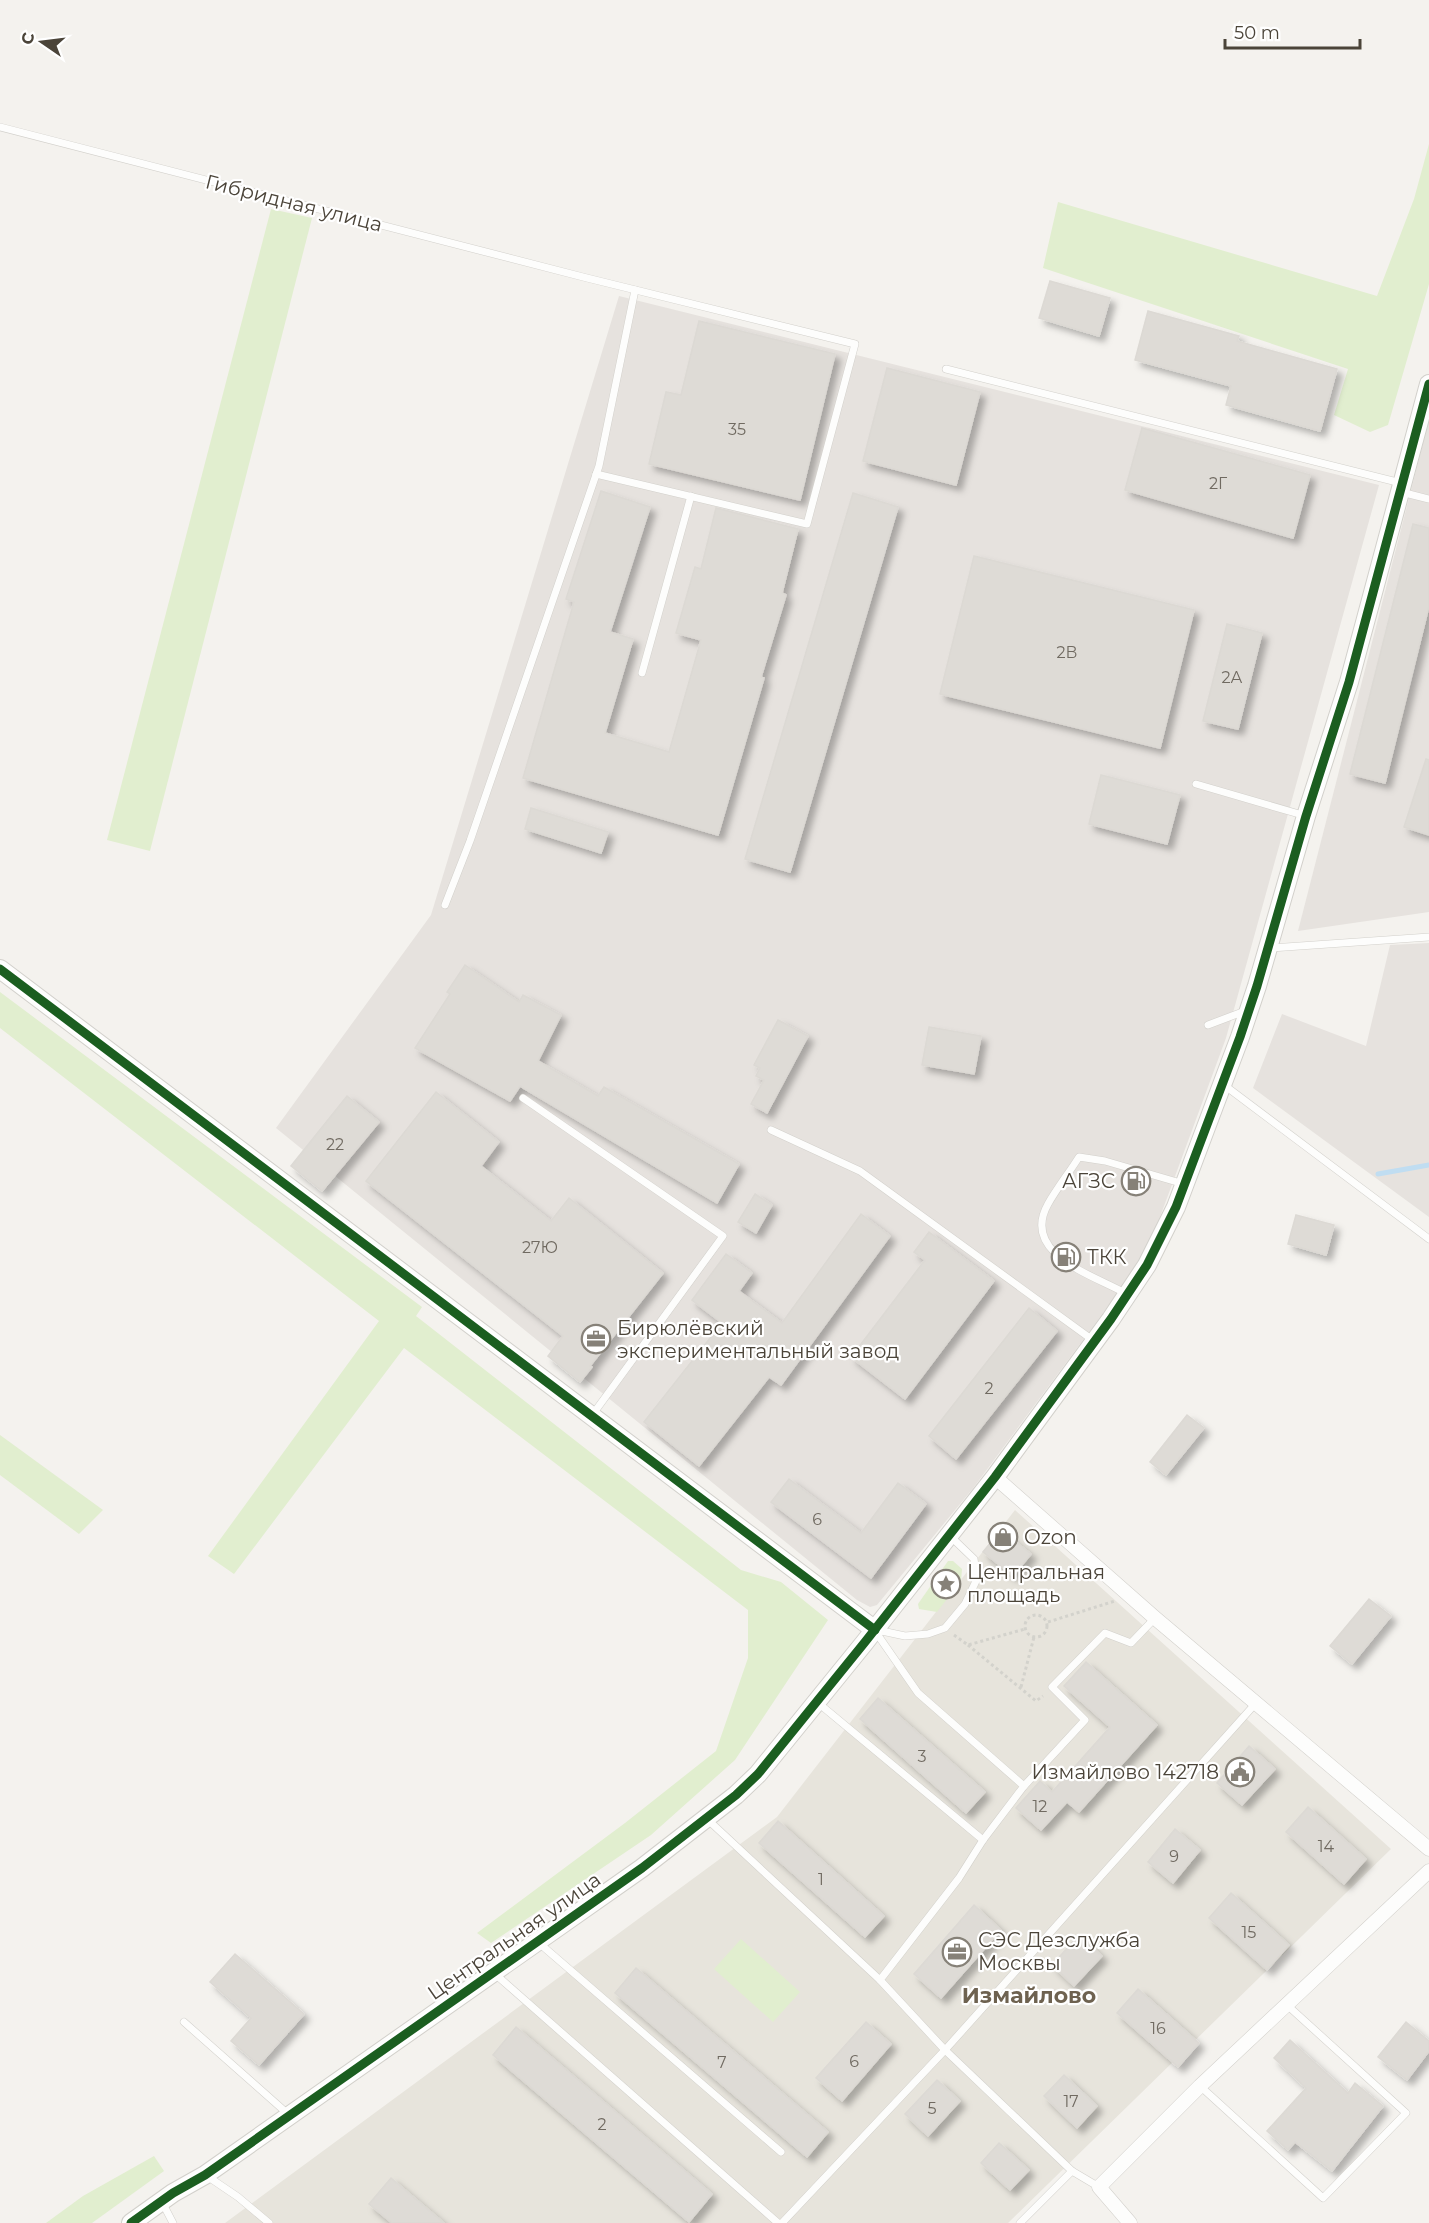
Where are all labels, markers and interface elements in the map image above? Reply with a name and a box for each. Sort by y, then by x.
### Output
north arrow [12,12,72,72]
scale bar [1225,12,1360,50]
text: 50 m [1234,22,1280,44]
text: С [17,30,39,46]
street label: Гибридная улица [203,169,385,237]
house number: 35 [728,420,746,439]
house number: 2Г [1209,474,1228,493]
house number: 2В [1056,643,1078,662]
house number: 2А [1222,668,1243,687]
house number: 22 [326,1135,344,1154]
fuel station icon: АГЗС [1120,1165,1152,1197]
place label: АГЗС [1062,1169,1115,1193]
house number: 27Ю [522,1238,558,1257]
fuel station icon: ТКК [1050,1241,1082,1273]
place label: ТКК [1087,1245,1126,1269]
place label: Бирюлёвский экспериментальный завод [617,1316,899,1363]
office icon: Бирюлёвский экспериментальный завод [580,1323,612,1355]
house number: 2 [984,1379,994,1398]
house number: 6 [812,1510,822,1529]
shop icon: Ozon [987,1521,1019,1553]
place label: Ozon [1024,1525,1077,1549]
place label: Центральная площадь [967,1560,1105,1607]
place icon: Центральная площадь [930,1568,962,1600]
house number: 3 [917,1747,927,1766]
public building icon: Измайлово 142718 [1224,1756,1256,1788]
place label: Измайлово 142718 [1031,1760,1219,1784]
house number: 12 [1033,1797,1047,1816]
house number: 14 [1318,1837,1335,1856]
house number: 9 [1169,1847,1179,1866]
street label: Центральная улица [423,1867,605,2005]
house number: 1 [818,1870,824,1889]
house number: 15 [1242,1923,1256,1942]
place label: СЭС Дезслужба Москвы [978,1928,1140,1975]
office icon: СЭС Дезслужба Москвы [941,1936,973,1968]
district label: Измайлово [962,1982,1096,2009]
house number: 16 [1150,2019,1166,2038]
house number: 6 [849,2052,859,2071]
house number: 7 [717,2053,727,2072]
house number: 17 [1063,2092,1079,2111]
house number: 5 [927,2099,937,2118]
house number: 2 [597,2115,607,2134]

